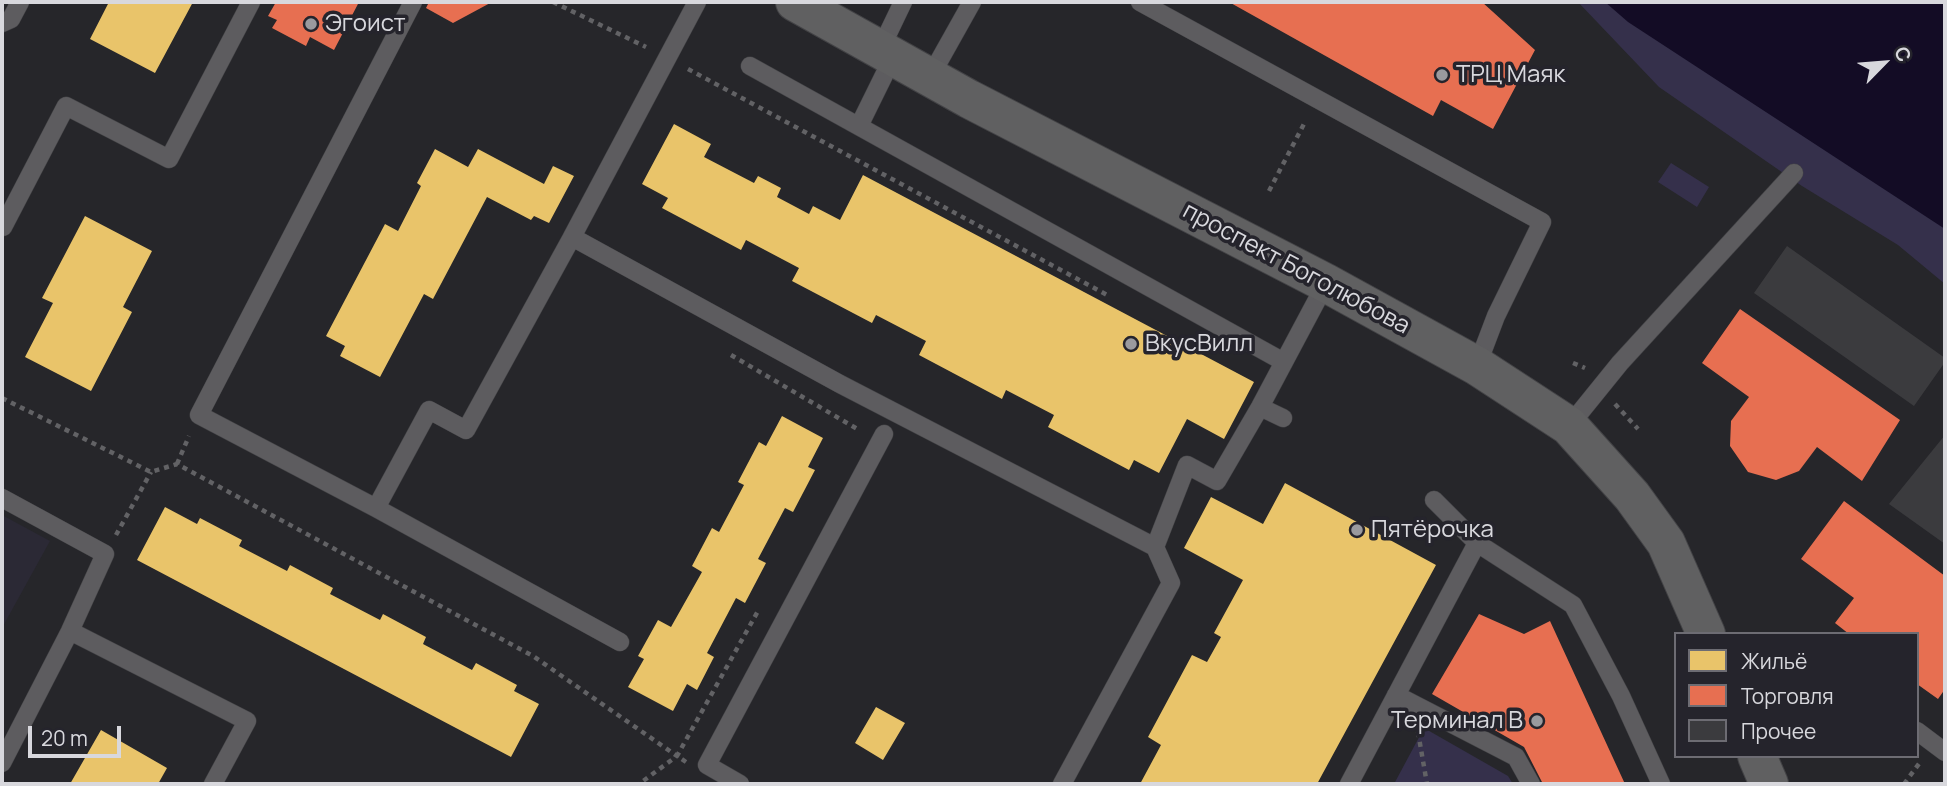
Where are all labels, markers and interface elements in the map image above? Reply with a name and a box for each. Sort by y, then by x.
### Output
place label: Эгоист [325,10,406,38]
marker: Эгоист [303,16,319,32]
north arrow [1849,28,1919,98]
text: С [1888,42,1918,66]
place label: ТРЦ Маяк [1456,61,1565,89]
marker: ТРЦ Маяк [1434,67,1450,83]
street label: проспект Боголюбова [1178,197,1414,341]
place label: ВкусВилл [1145,330,1253,358]
marker: ВкусВилл [1123,336,1139,352]
place label: Пятёрочка [1371,516,1494,544]
marker: Пятёрочка [1349,522,1365,538]
legend [1674,632,1919,758]
text: Жильё [1741,647,1807,675]
text: Торговля [1741,682,1834,710]
place label: Терминал B [1391,707,1523,735]
scale bar [32,712,124,756]
marker: Терминал B [1529,713,1545,729]
text: Прочее [1741,717,1816,745]
text: 20 m [41,724,88,752]

